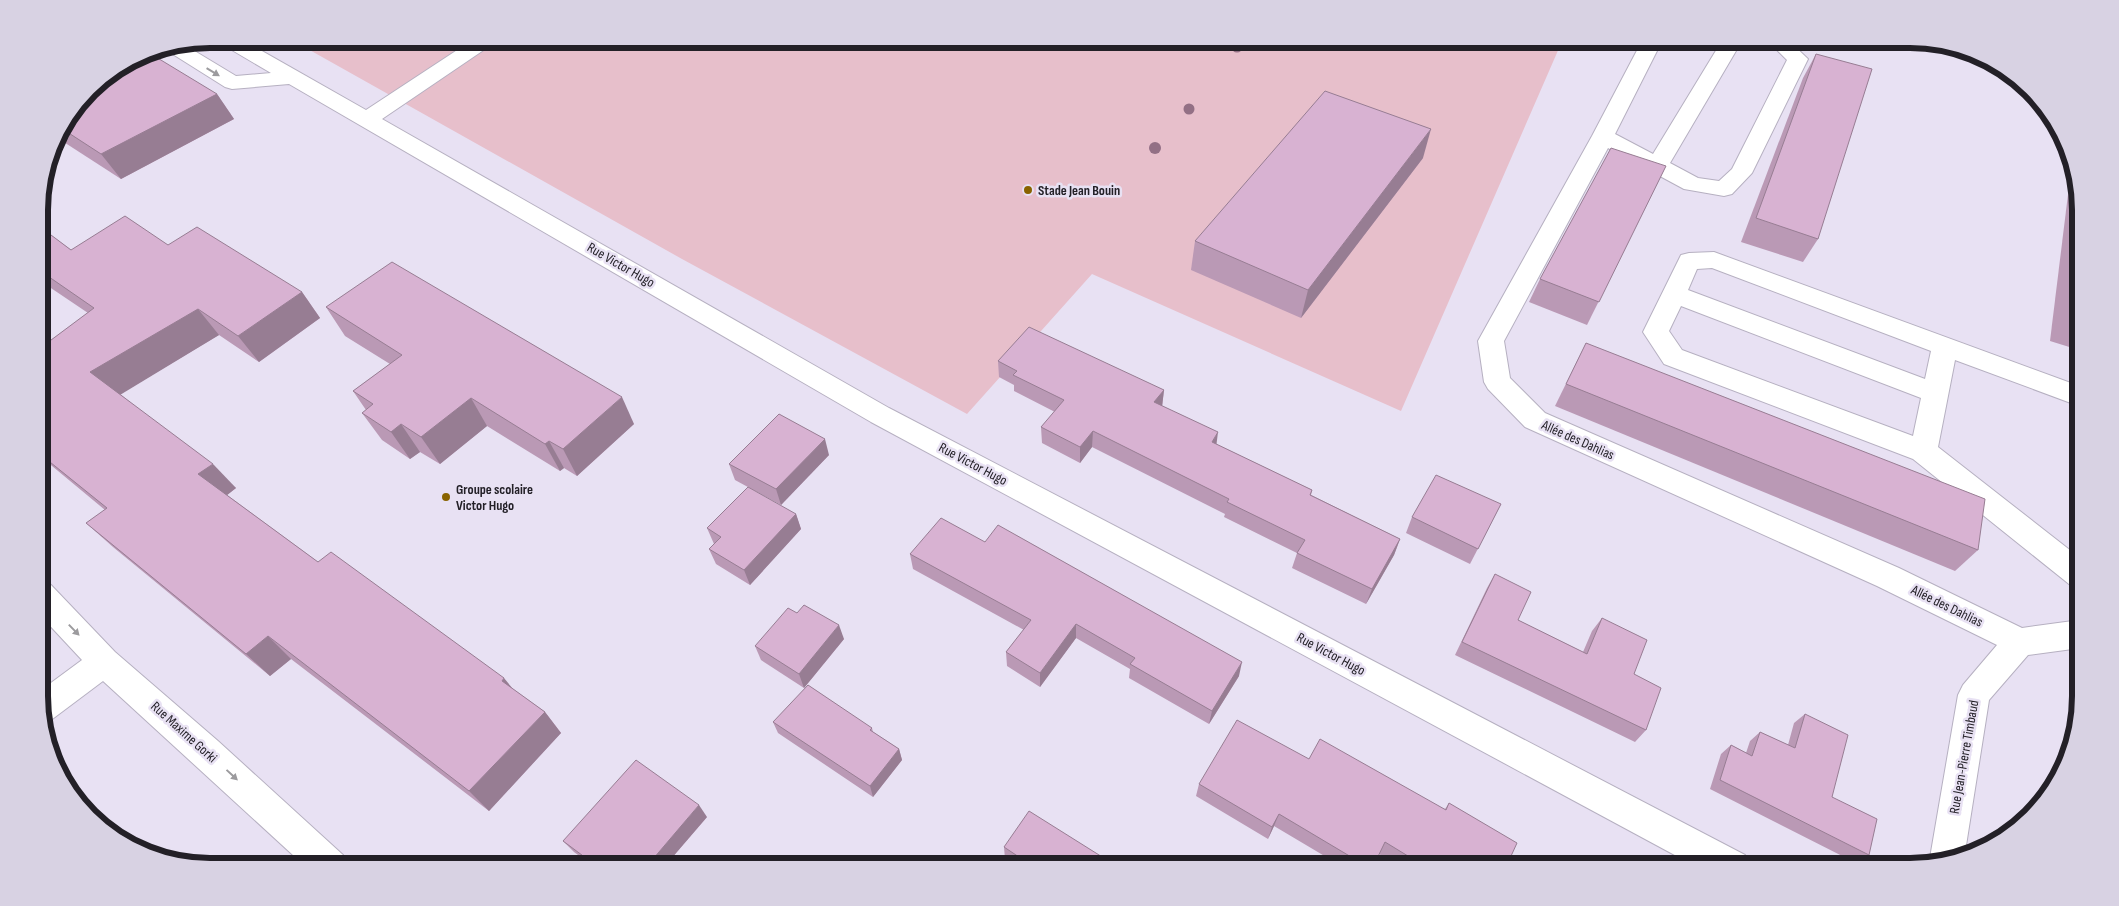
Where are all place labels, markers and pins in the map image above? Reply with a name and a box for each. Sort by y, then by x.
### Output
place label: Stade Jean Bouin [1038,182,1120,199]
marker: Stade Jean Bouin [1022,184,1034,196]
place label: Groupe scolaire Victor Hugo [456,481,533,514]
marker: Groupe scolaire Victor Hugo [440,491,452,503]

